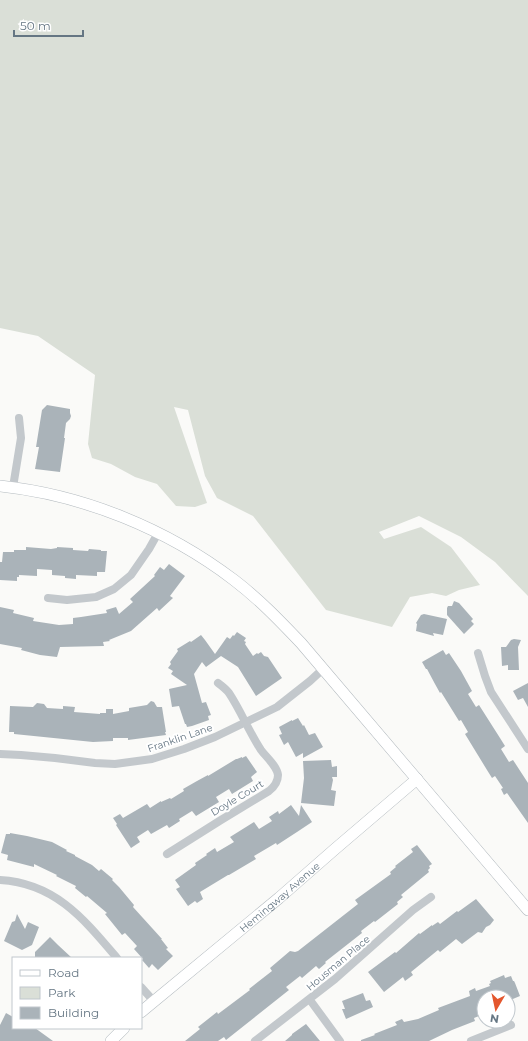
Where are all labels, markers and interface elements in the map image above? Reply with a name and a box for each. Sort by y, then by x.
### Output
scale bar [14,12,83,38]
text: 50 m [20,18,51,33]
street label: Franklin Lane [146,721,214,755]
street label: Doyle Court [208,777,266,819]
street label: Hemingway Avenue [237,859,322,935]
street label: Housman Place [303,933,373,993]
legend [12,957,142,1029]
text: Road [48,965,79,980]
text: Park [48,985,76,1000]
north arrow [476,989,516,1029]
text: Building [48,1005,99,1020]
text: N [489,1011,500,1026]

